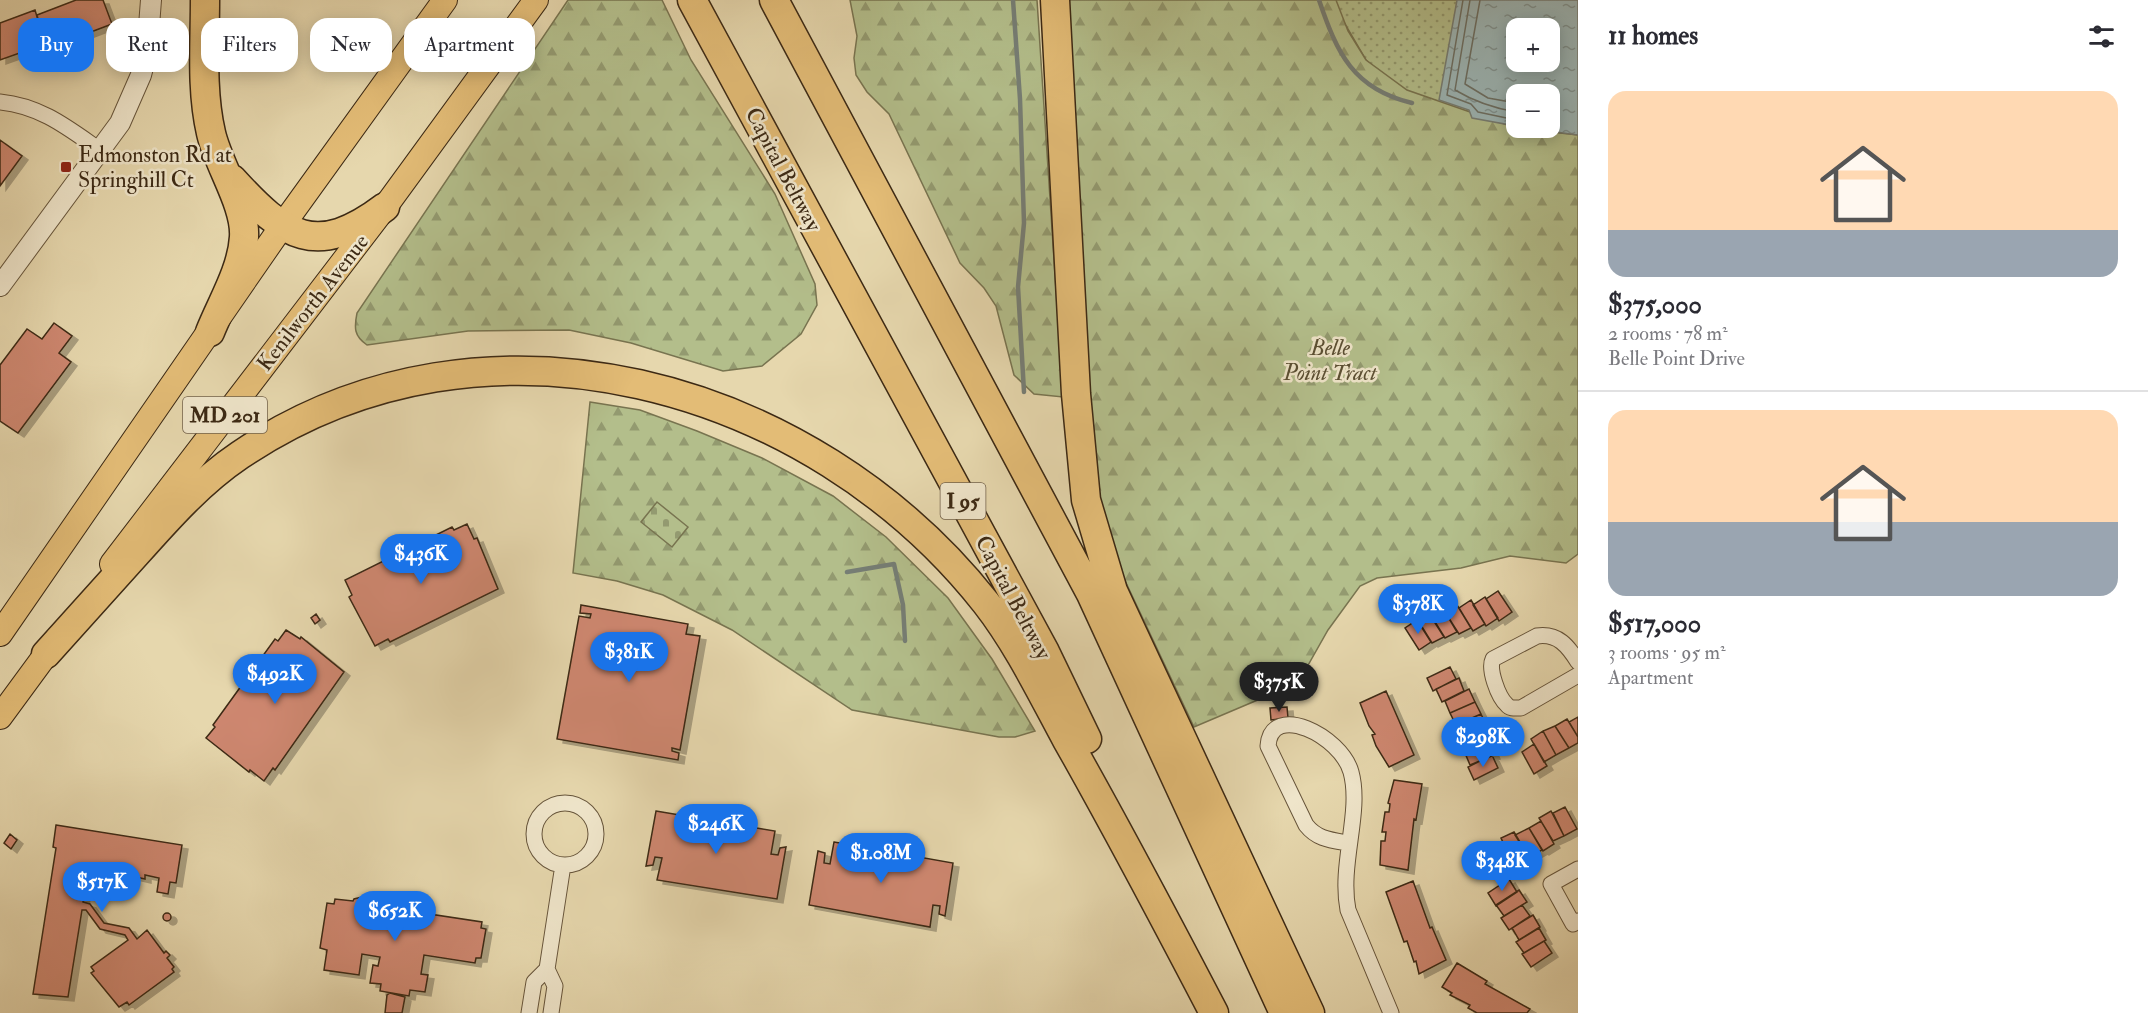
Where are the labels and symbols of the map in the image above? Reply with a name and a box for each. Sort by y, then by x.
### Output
street label: Capital Beltway [738,103,828,237]
place label: Edmonston Rd at Springhill Ct [78,141,232,195]
marker: Edmonston Rd at Springhill Ct [59,160,73,174]
street label: Kenilworth Avenue [251,229,375,377]
park label: Belle Point Tract [1282,334,1378,387]
road number: MD 201 [183,397,267,433]
road number: I 95 [940,483,986,519]
street label: Capital Beltway [968,531,1058,665]
pin: $436K [379,534,463,585]
pin: $378K [1376,584,1460,635]
pin: $381K [587,632,671,683]
pin: $492K [233,654,317,705]
pin: $375K [1237,662,1321,713]
pin: $298K [1441,717,1525,768]
pin: $246K [674,804,758,855]
pin: $1.08M [832,833,930,884]
pin: $348K [1460,841,1544,892]
pin: $517K [60,862,144,913]
pin: $652K [353,891,437,942]

